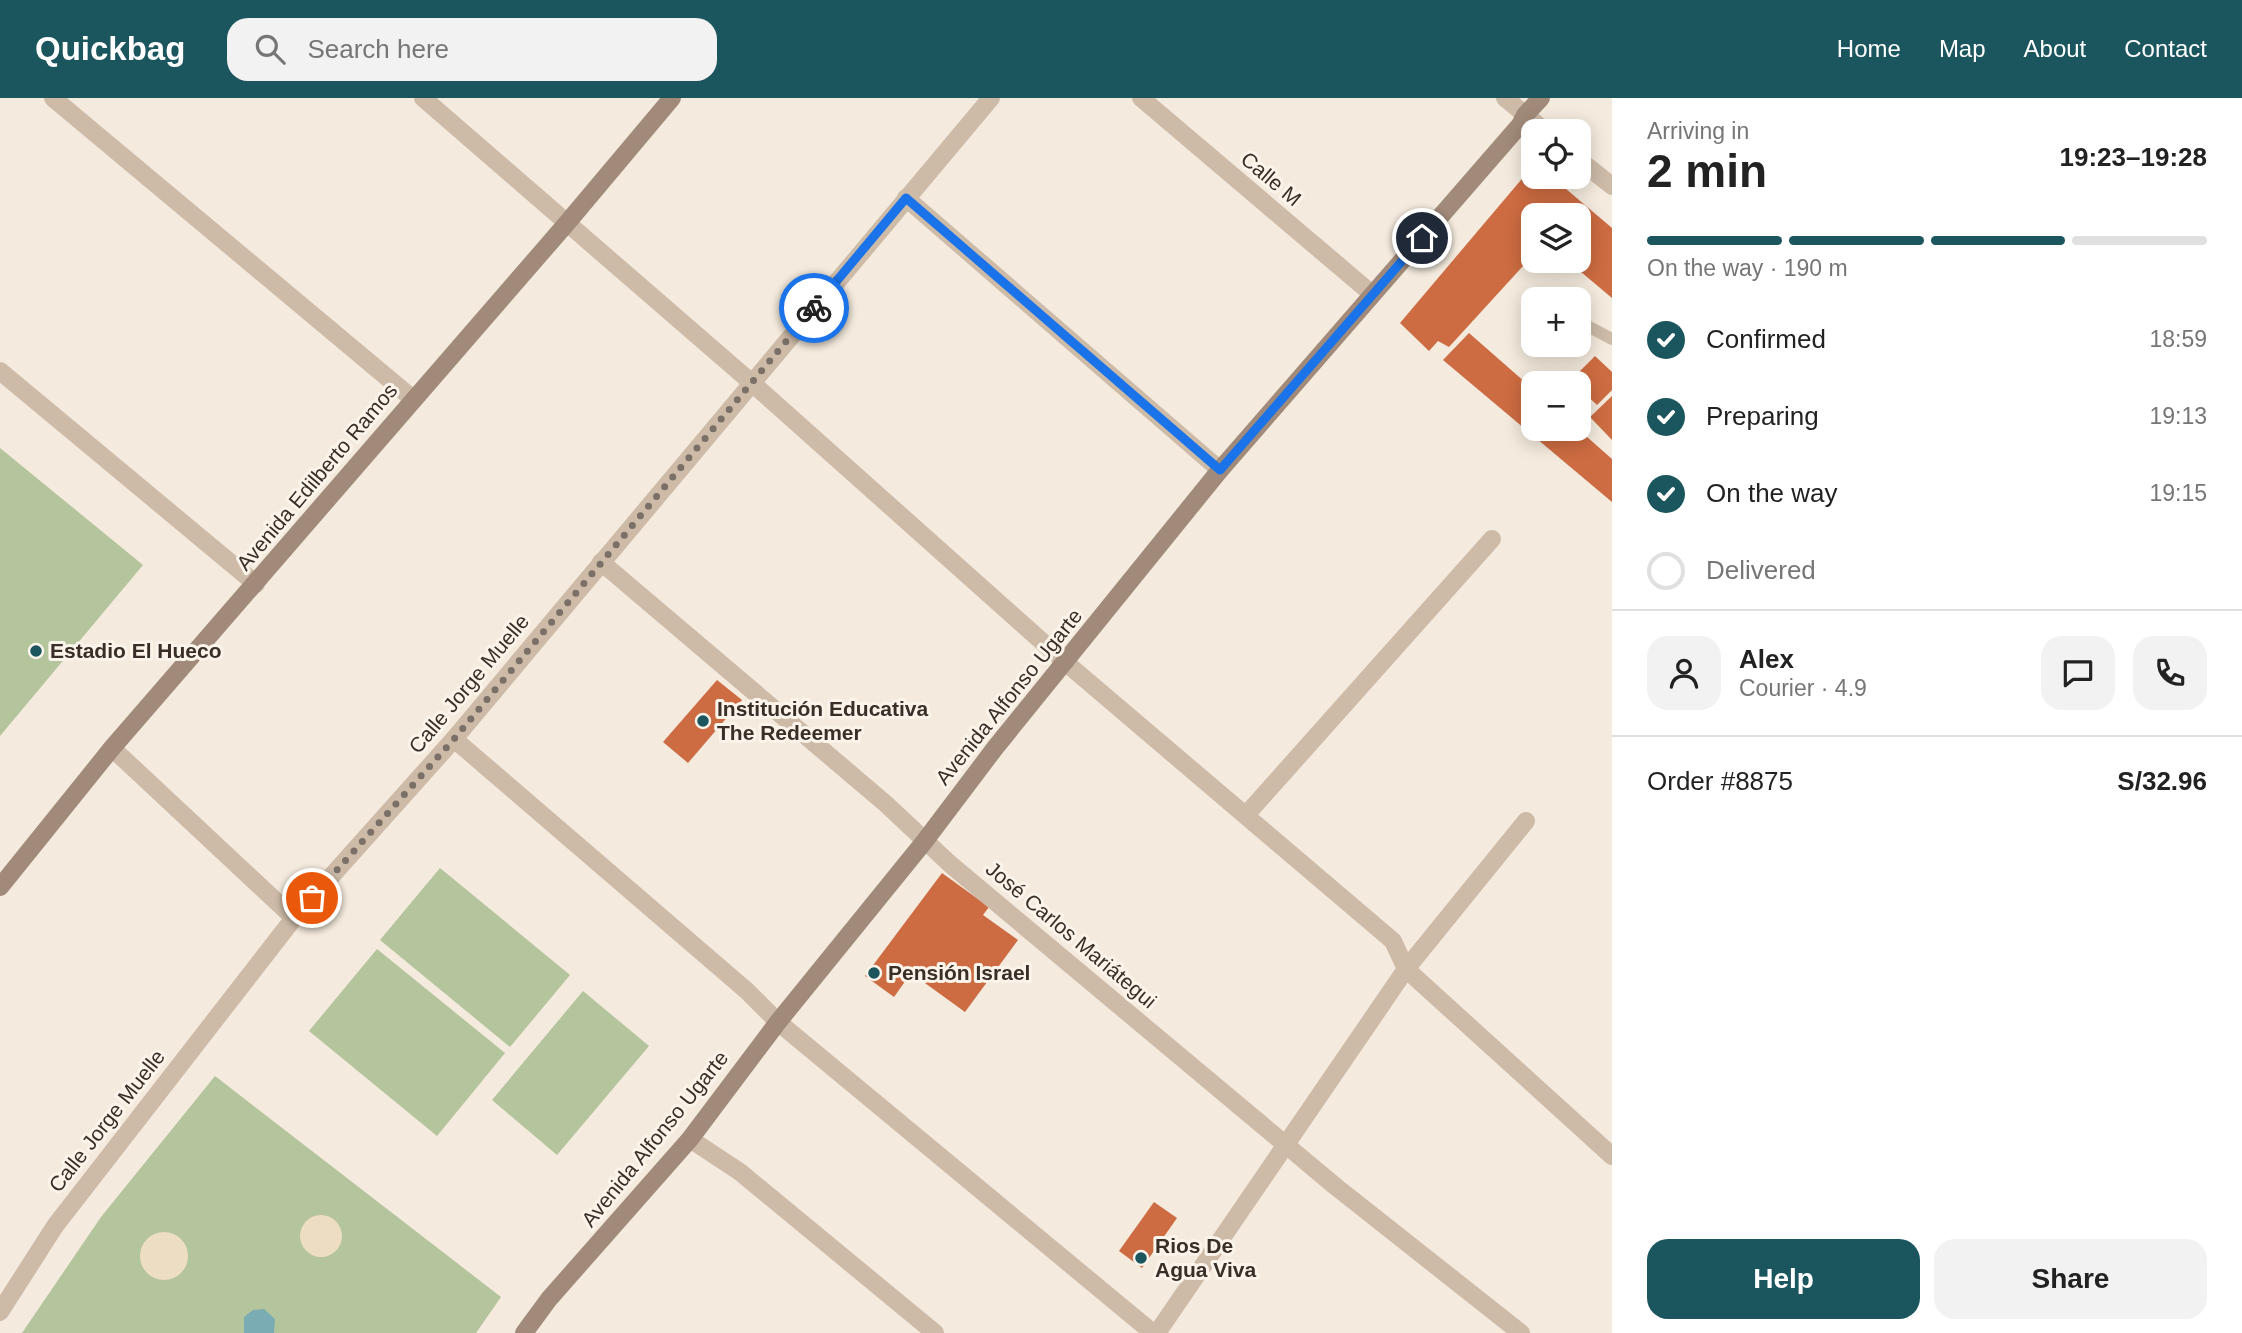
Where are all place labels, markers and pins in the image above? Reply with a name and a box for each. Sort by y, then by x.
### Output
pin [1392,208,1452,268]
place label: Estadio El Hueco [50,639,222,662]
marker: Estadio El Hueco [28,643,44,659]
place label: Institución Educativa The Redeemer [717,697,929,744]
marker: Institución Educativa The Redeemer [695,713,711,729]
pin [282,868,342,928]
place label: Pensión Israel [888,961,1030,984]
marker: Pensión Israel [866,965,882,981]
place label: Rios De Agua Viva [1155,1234,1256,1281]
marker: Rios De Agua Viva [1133,1250,1149,1266]

